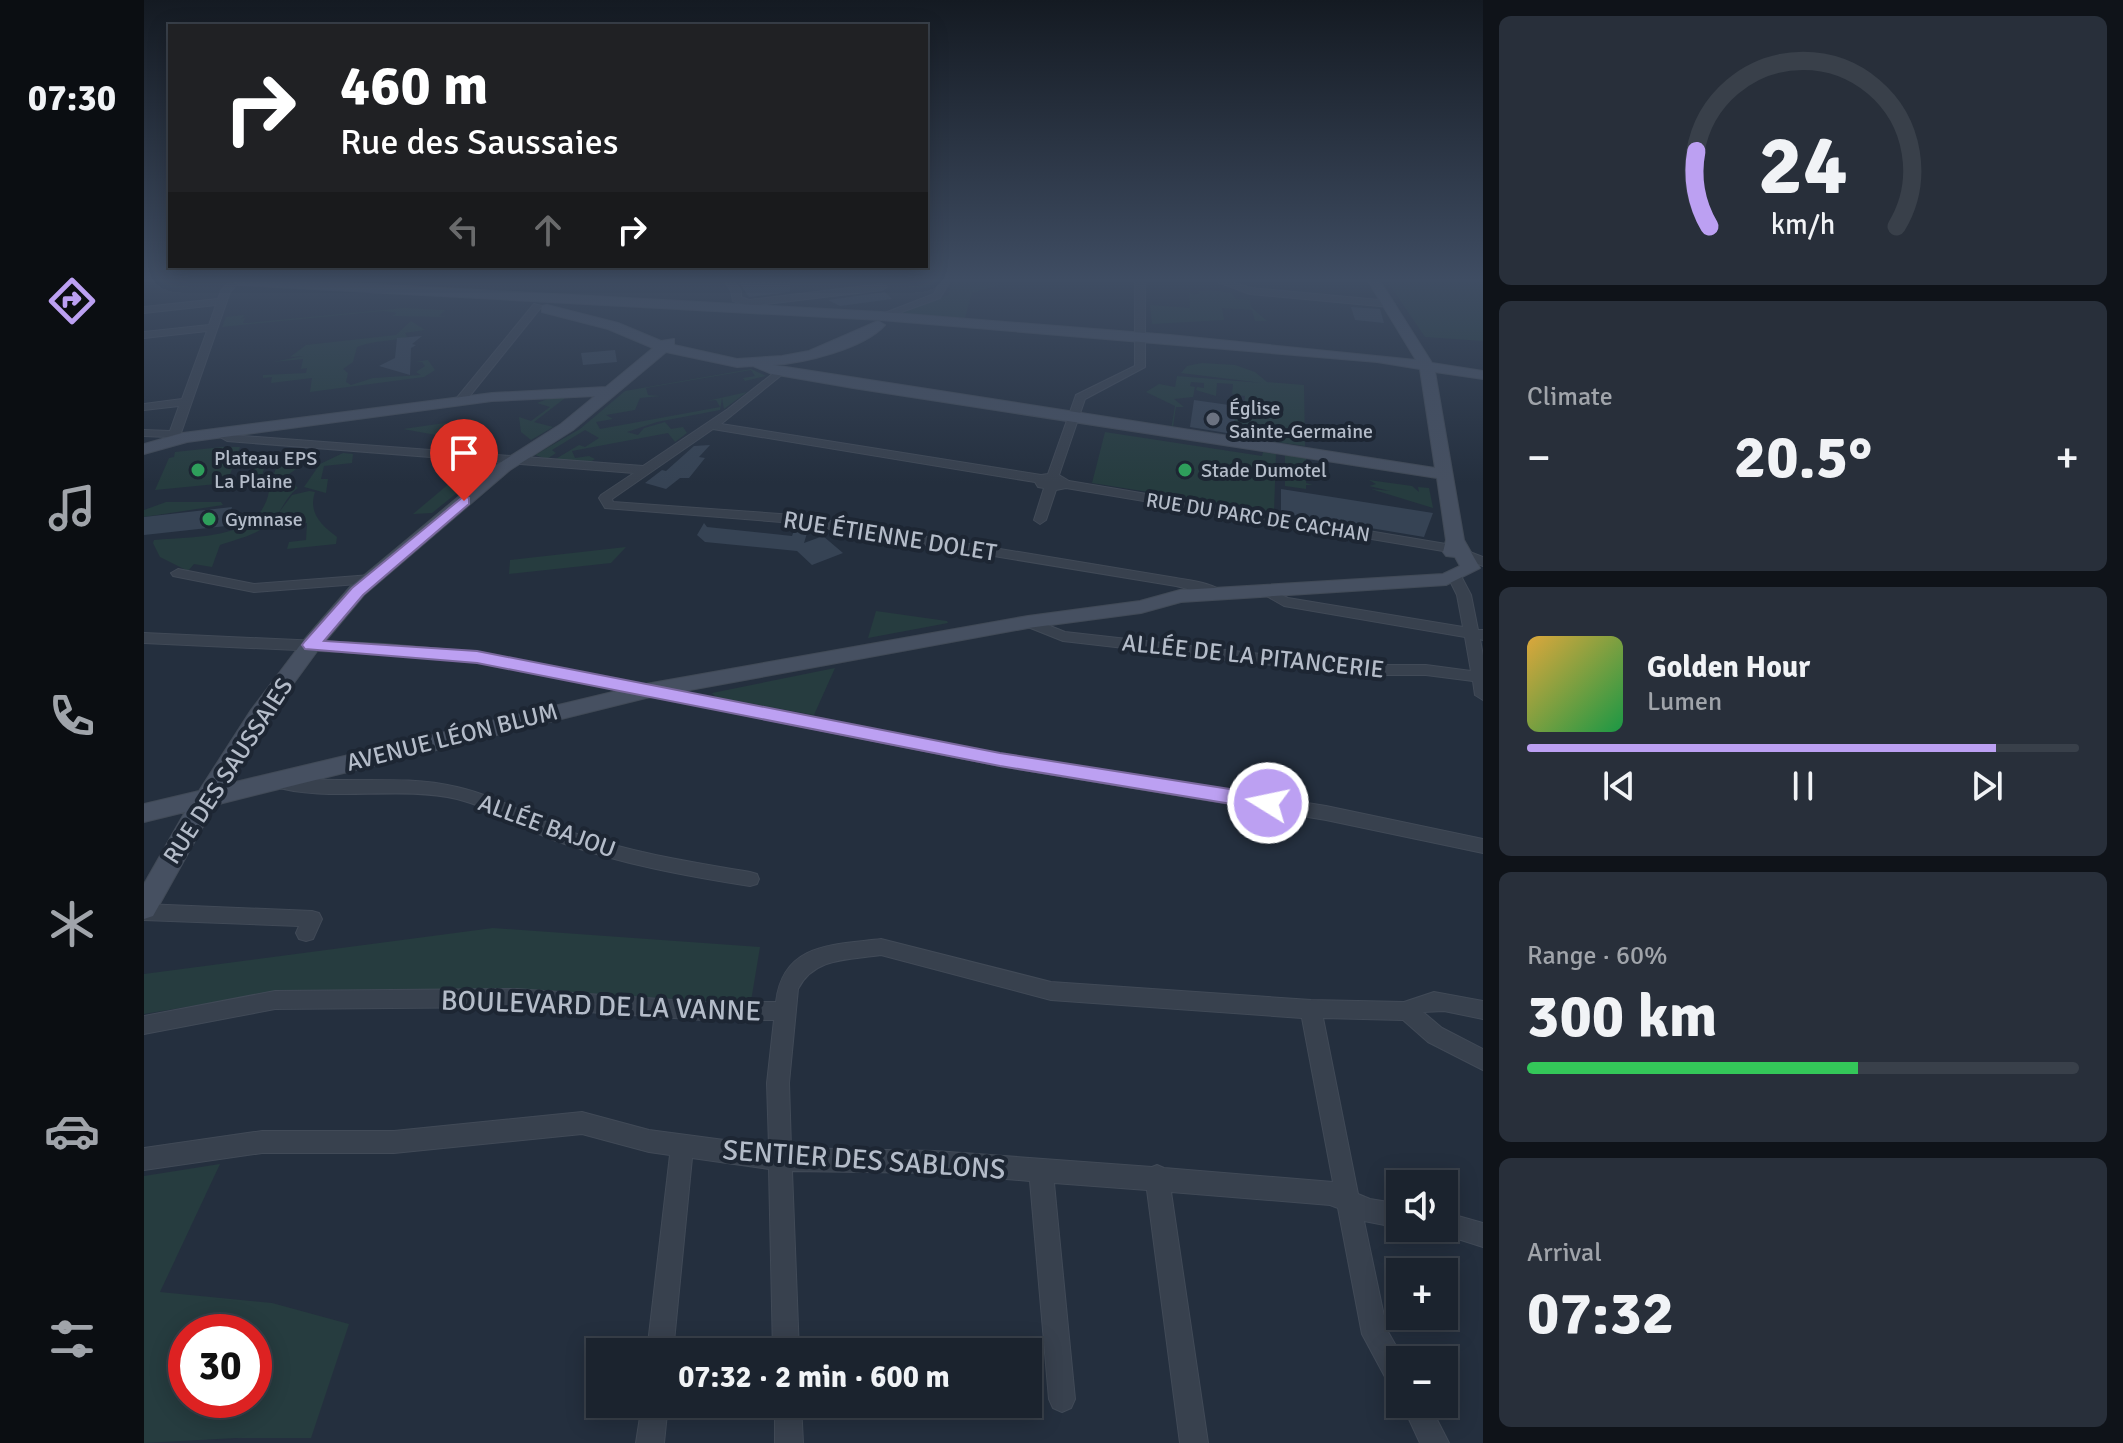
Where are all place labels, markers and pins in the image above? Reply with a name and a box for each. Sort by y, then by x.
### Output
place label: Église Sainte-Germaine [1229,396,1373,444]
marker: Église Sainte-Germaine [1204,410,1222,428]
pin [430,419,498,501]
place label: Plateau EPS La Plaine [214,446,317,494]
place label: Stade Dumotel [1201,458,1327,483]
marker: Plateau EPS La Plaine [189,461,207,479]
marker: Stade Dumotel [1176,461,1194,479]
place label: Gymnase [225,507,303,532]
marker: Gymnase [200,510,218,528]

